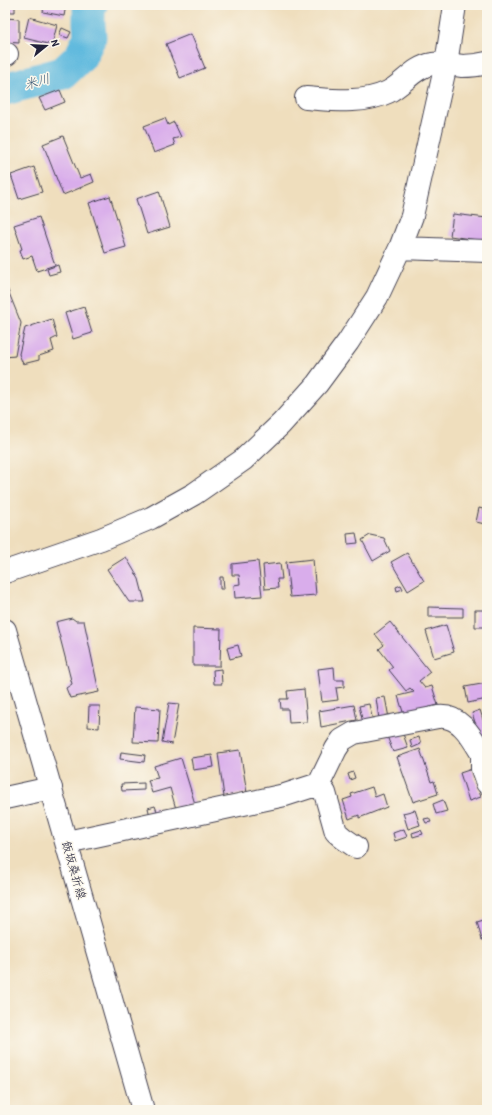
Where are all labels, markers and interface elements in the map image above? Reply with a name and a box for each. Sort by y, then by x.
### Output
north arrow [26,26,66,66]
text: N [48,38,63,48]
water label: 米川 [22,69,52,93]
street label: 飯坂桑折線 [58,839,91,901]

